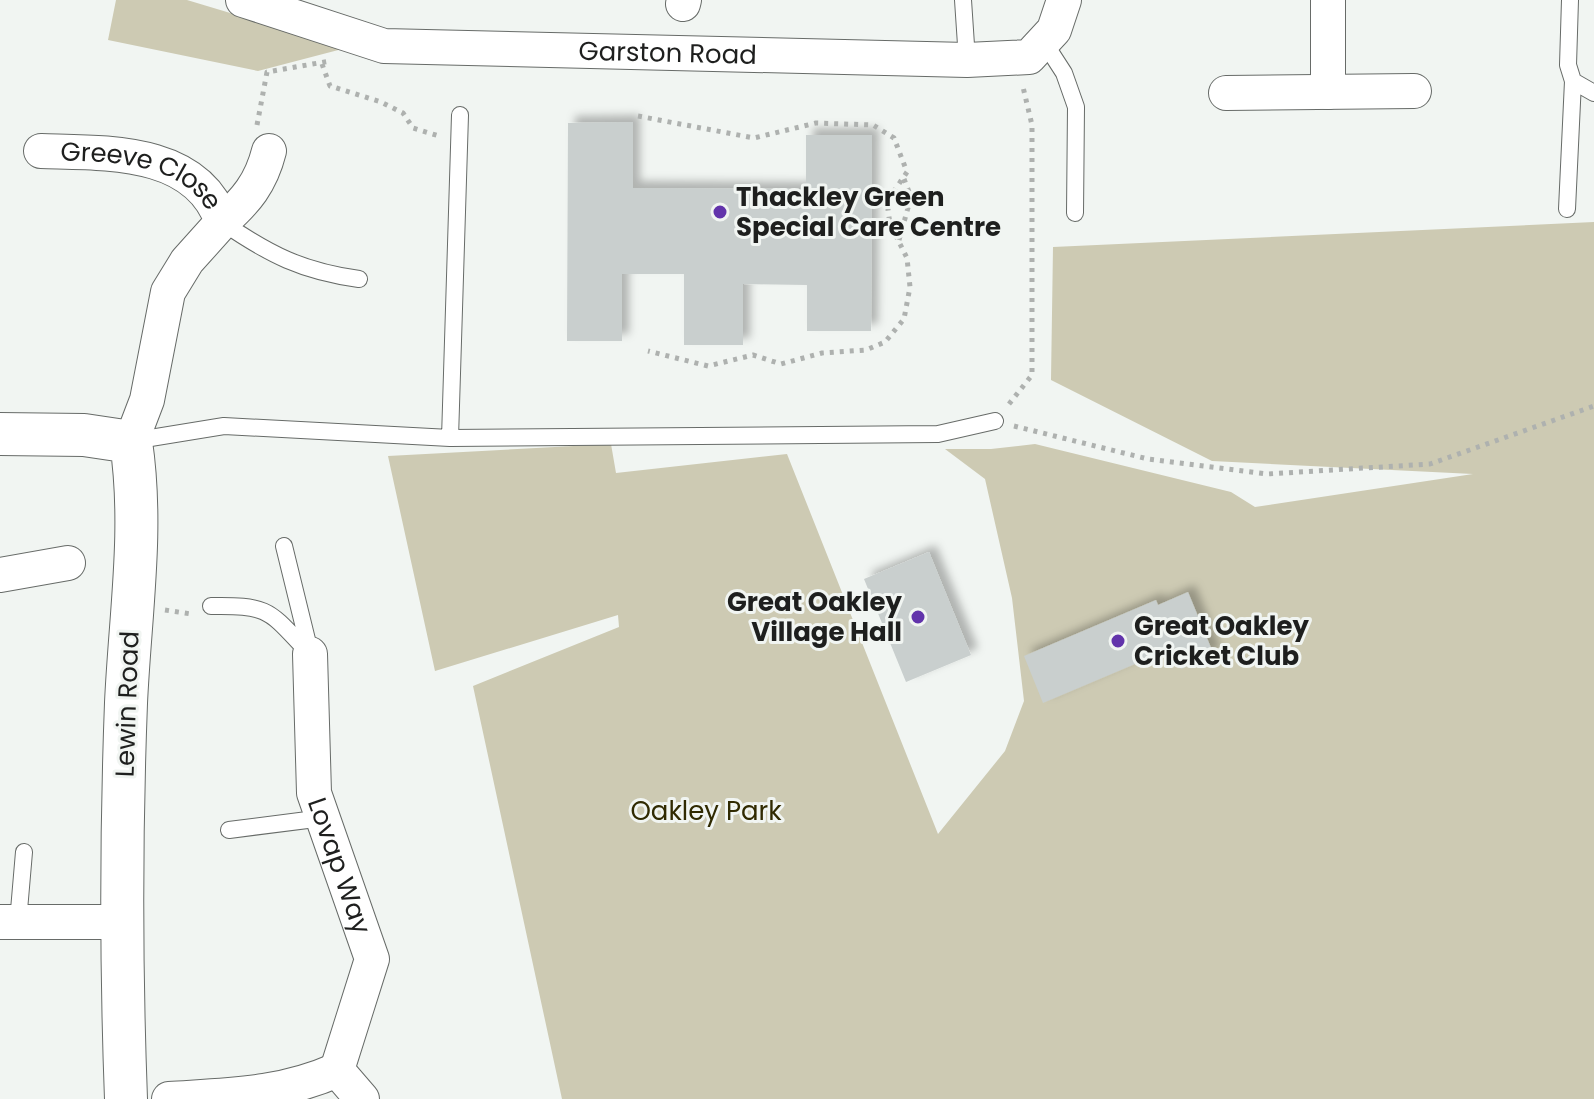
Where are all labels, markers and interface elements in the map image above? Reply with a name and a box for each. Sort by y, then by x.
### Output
street label: Garston Road [578,33,757,73]
street label: Greeve Close [60,133,231,217]
place label: Thackley Green Special Care Centre [736,179,1001,245]
marker: Thackley Green Special Care Centre [711,203,729,221]
place label: Great Oakley Village Hall [727,584,903,650]
marker: Great Oakley Village Hall [909,608,927,626]
place label: Great Oakley Cricket Club [1134,608,1310,674]
street label: Lewin Road [106,630,148,778]
marker: Great Oakley Cricket Club [1109,632,1127,650]
street label: Lovap Way [299,793,380,939]
park label: Oakley Park [630,793,782,829]

